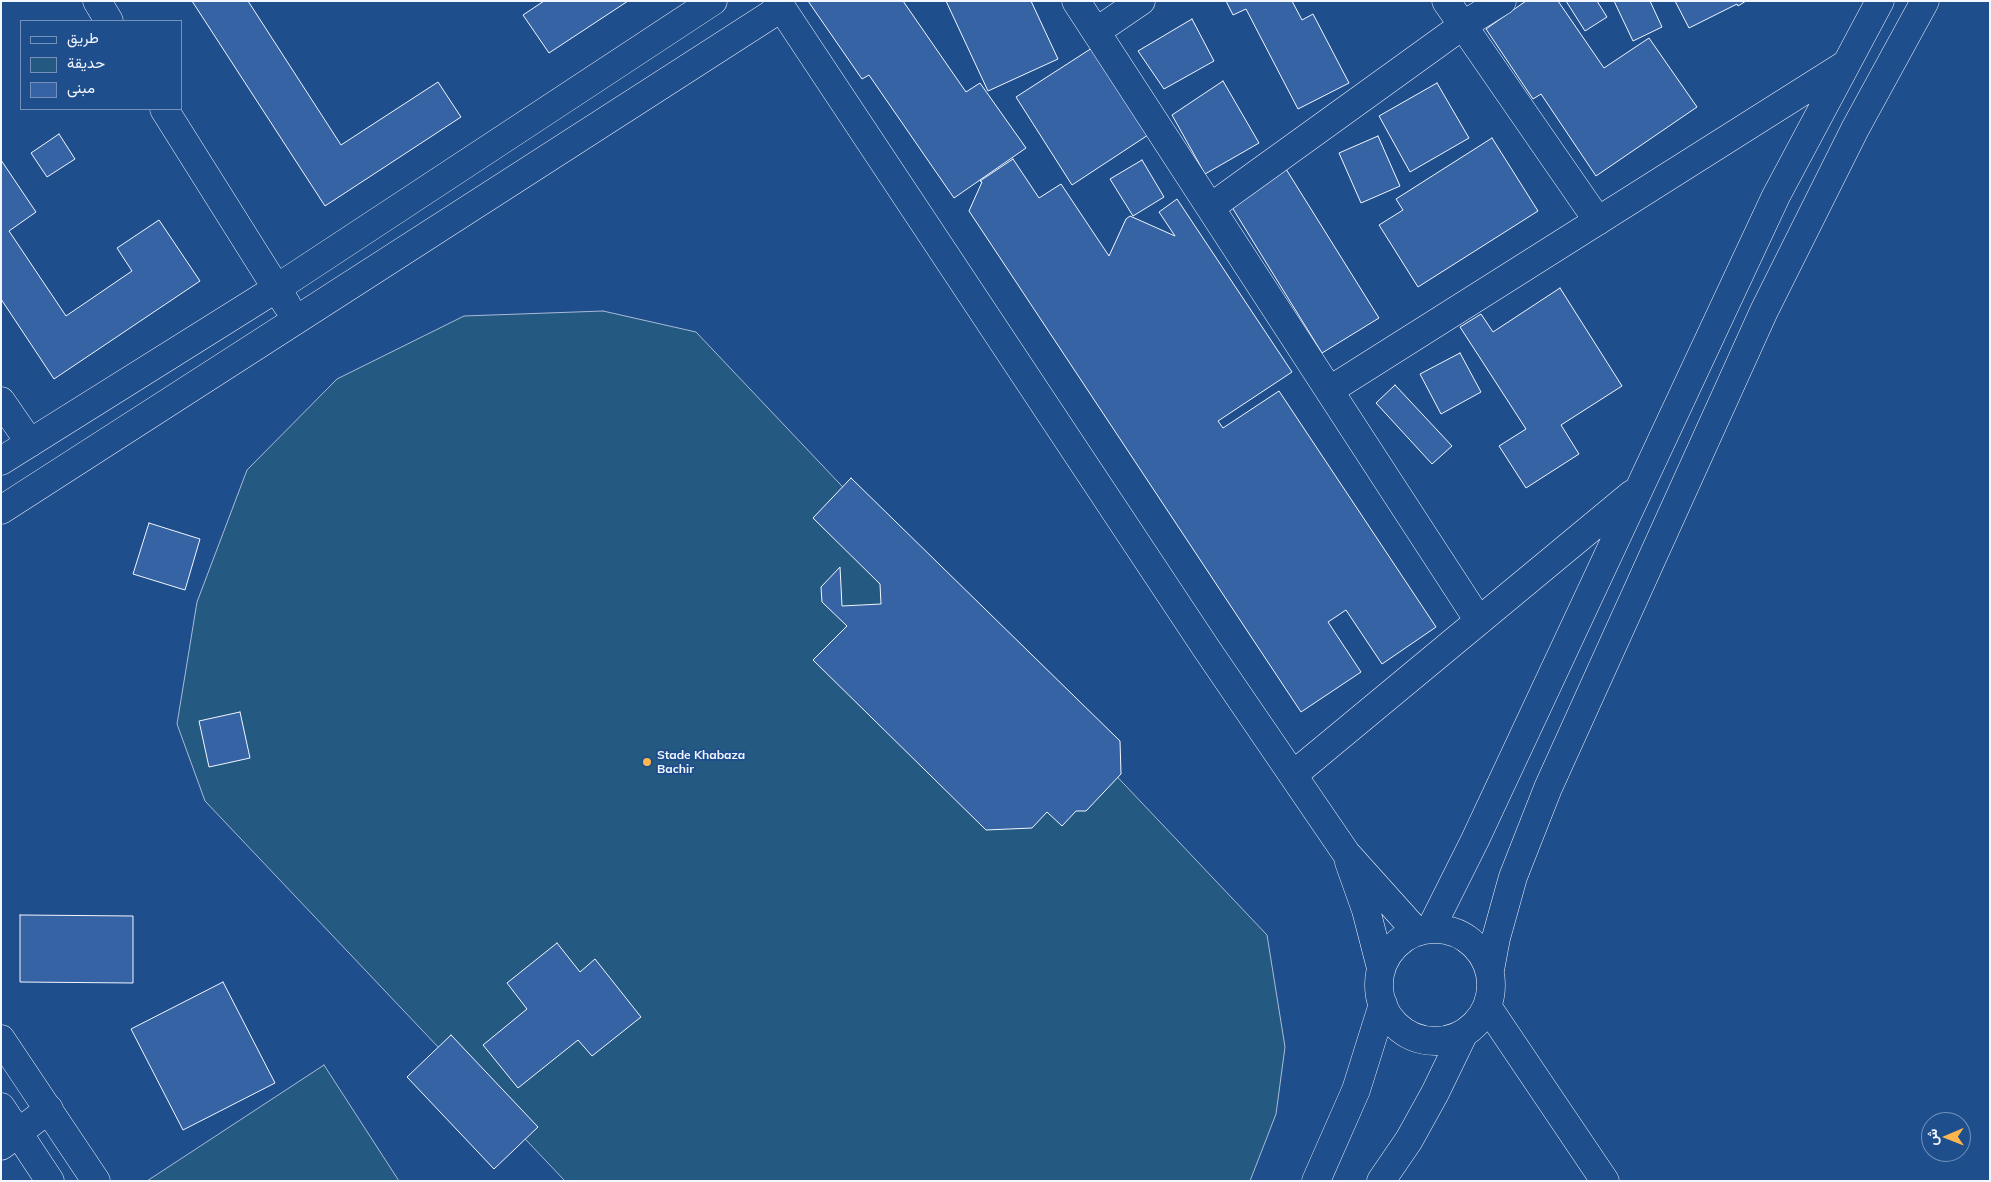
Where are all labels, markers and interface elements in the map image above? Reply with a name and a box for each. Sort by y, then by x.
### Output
legend [20,20,182,110]
text: طريق [67,28,99,47]
text: حديقة [67,53,105,72]
text: مبنى [67,78,95,97]
place label: Stade Khabaza Bachir [657,748,745,776]
marker: Stade Khabaza Bachir [641,756,653,768]
north arrow [1921,1112,1971,1162]
text: ش [1923,1129,1941,1146]

